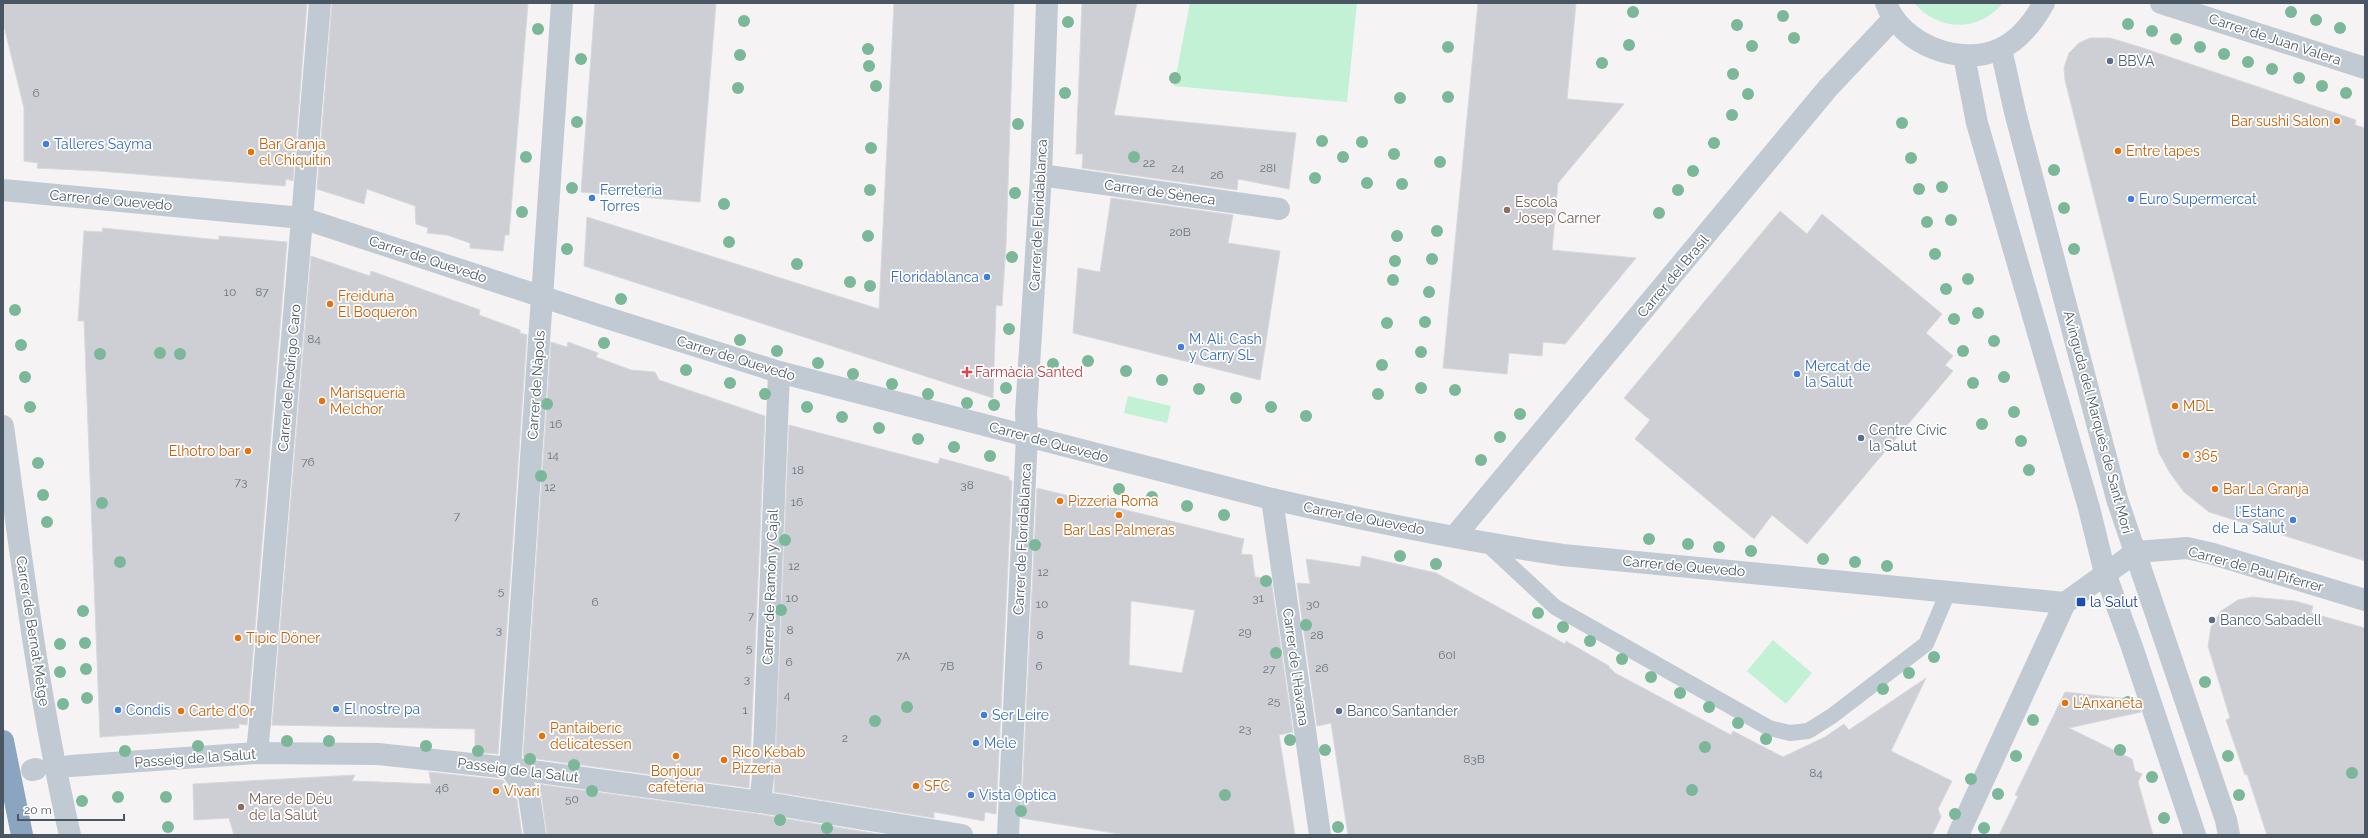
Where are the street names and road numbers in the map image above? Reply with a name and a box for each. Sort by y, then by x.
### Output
street label: Carrer de Juan Valera [2207,10,2343,68]
street label: Carrer de Floridablanca [1026,139,1050,291]
street label: Carrer de Sèneca [1103,176,1217,208]
street label: Carrer de Quevedo [49,187,173,213]
street label: Carrer del Brasil [1634,231,1712,320]
street label: Carrer de Quevedo [367,232,489,286]
street label: Carrer de Rodrigo Caro [275,303,303,453]
street label: Avinguda del Marquès de Sant Mori [2061,309,2135,535]
street label: Carrer de Nàpols [524,330,548,440]
street label: Carrer de Quevedo [675,332,797,384]
street label: Carrer de Quevedo [988,418,1110,466]
street label: Carrer de Floridablanca [1010,463,1034,615]
street label: Carrer de Quevedo [1302,498,1426,538]
street label: Carrer de Ramón y Cajal [759,509,781,665]
street label: Carrer de Pau Piferrer [2187,543,2325,595]
street label: Carrer de Quevedo [1622,553,1746,579]
street label: Carrer de Bernat Metge [13,555,53,707]
street label: Carrer de l'Havana [1280,607,1312,727]
street label: Passeig de la Salut [134,746,257,770]
street label: Passeig de la Salut [457,755,580,785]

